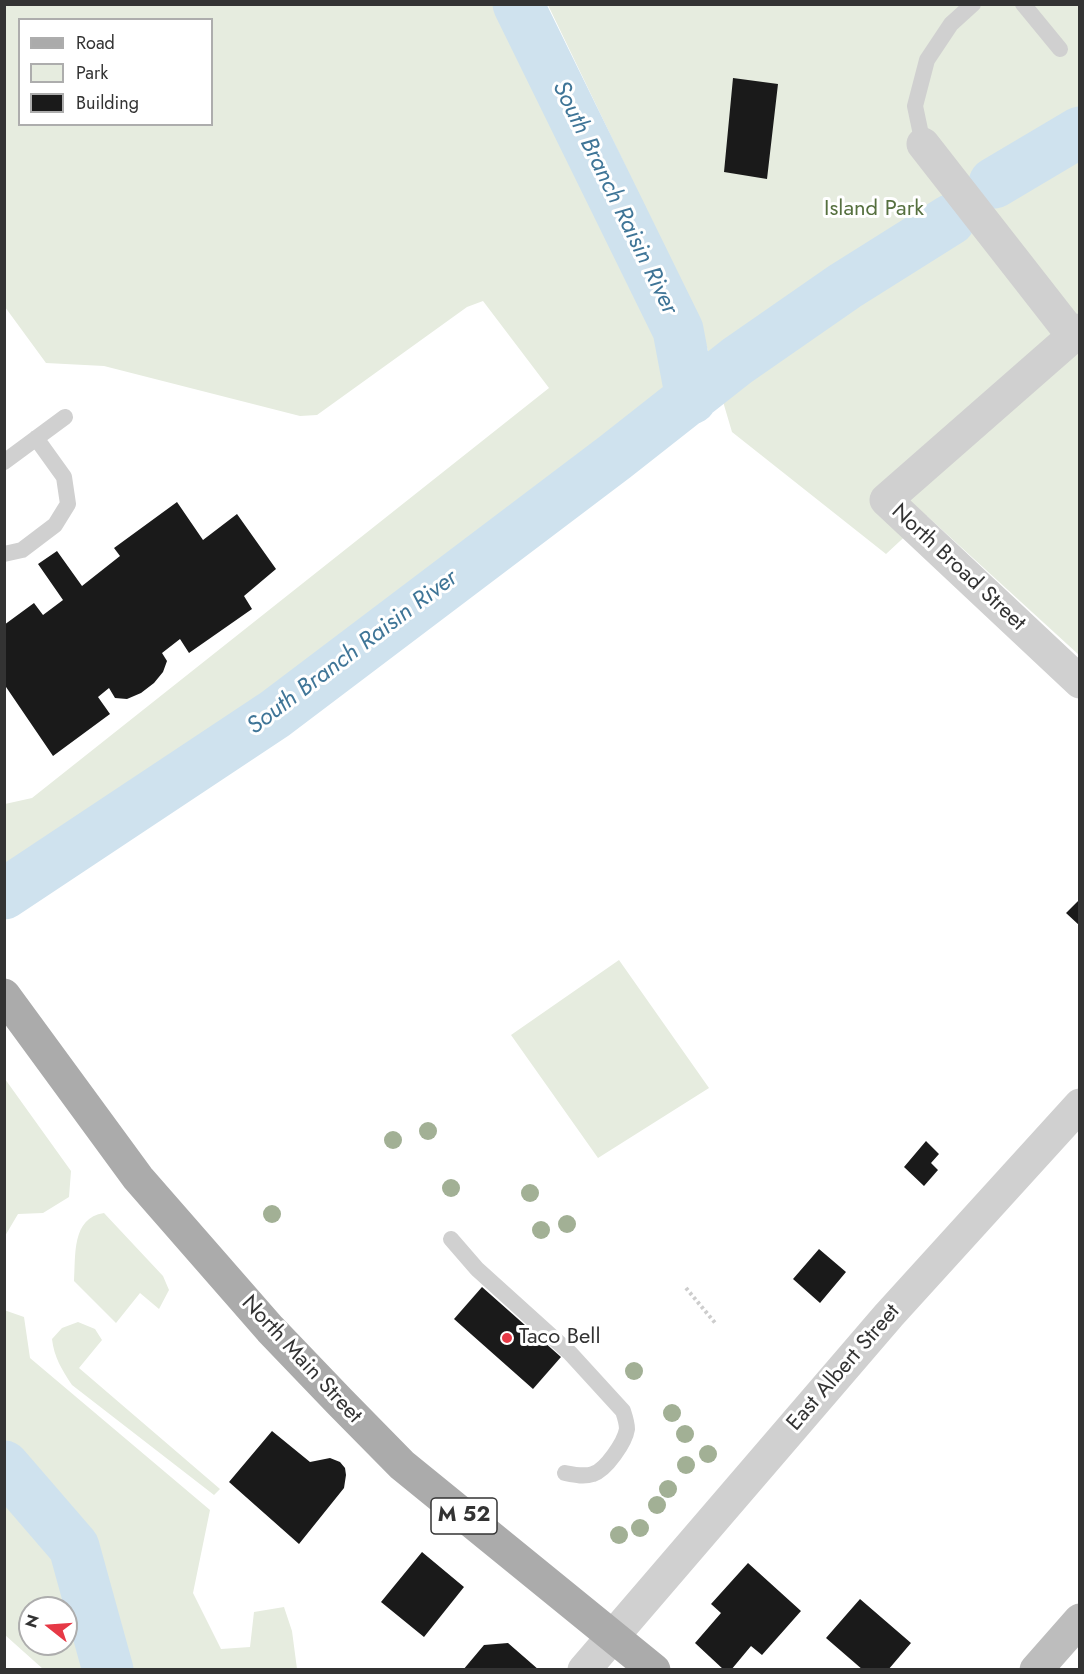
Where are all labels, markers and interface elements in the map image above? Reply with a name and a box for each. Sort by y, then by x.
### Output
legend [18,18,213,126]
text: Road [76,30,115,56]
text: Park [76,60,108,86]
water label: South Branch Raisin River [545,77,683,319]
text: Building [76,90,139,116]
park label: Island Park [824,197,924,223]
street label: North Broad Street [885,499,1031,637]
water label: South Branch Raisin River [242,564,464,742]
street label: North Main Street [235,1291,367,1429]
street label: East Albert Street [782,1299,906,1437]
place label: Taco Bell [519,1325,600,1351]
marker: Taco Bell [500,1331,514,1345]
road number: M 52 [431,1498,497,1534]
north arrow [18,1596,78,1656]
text: N [19,1612,45,1631]

